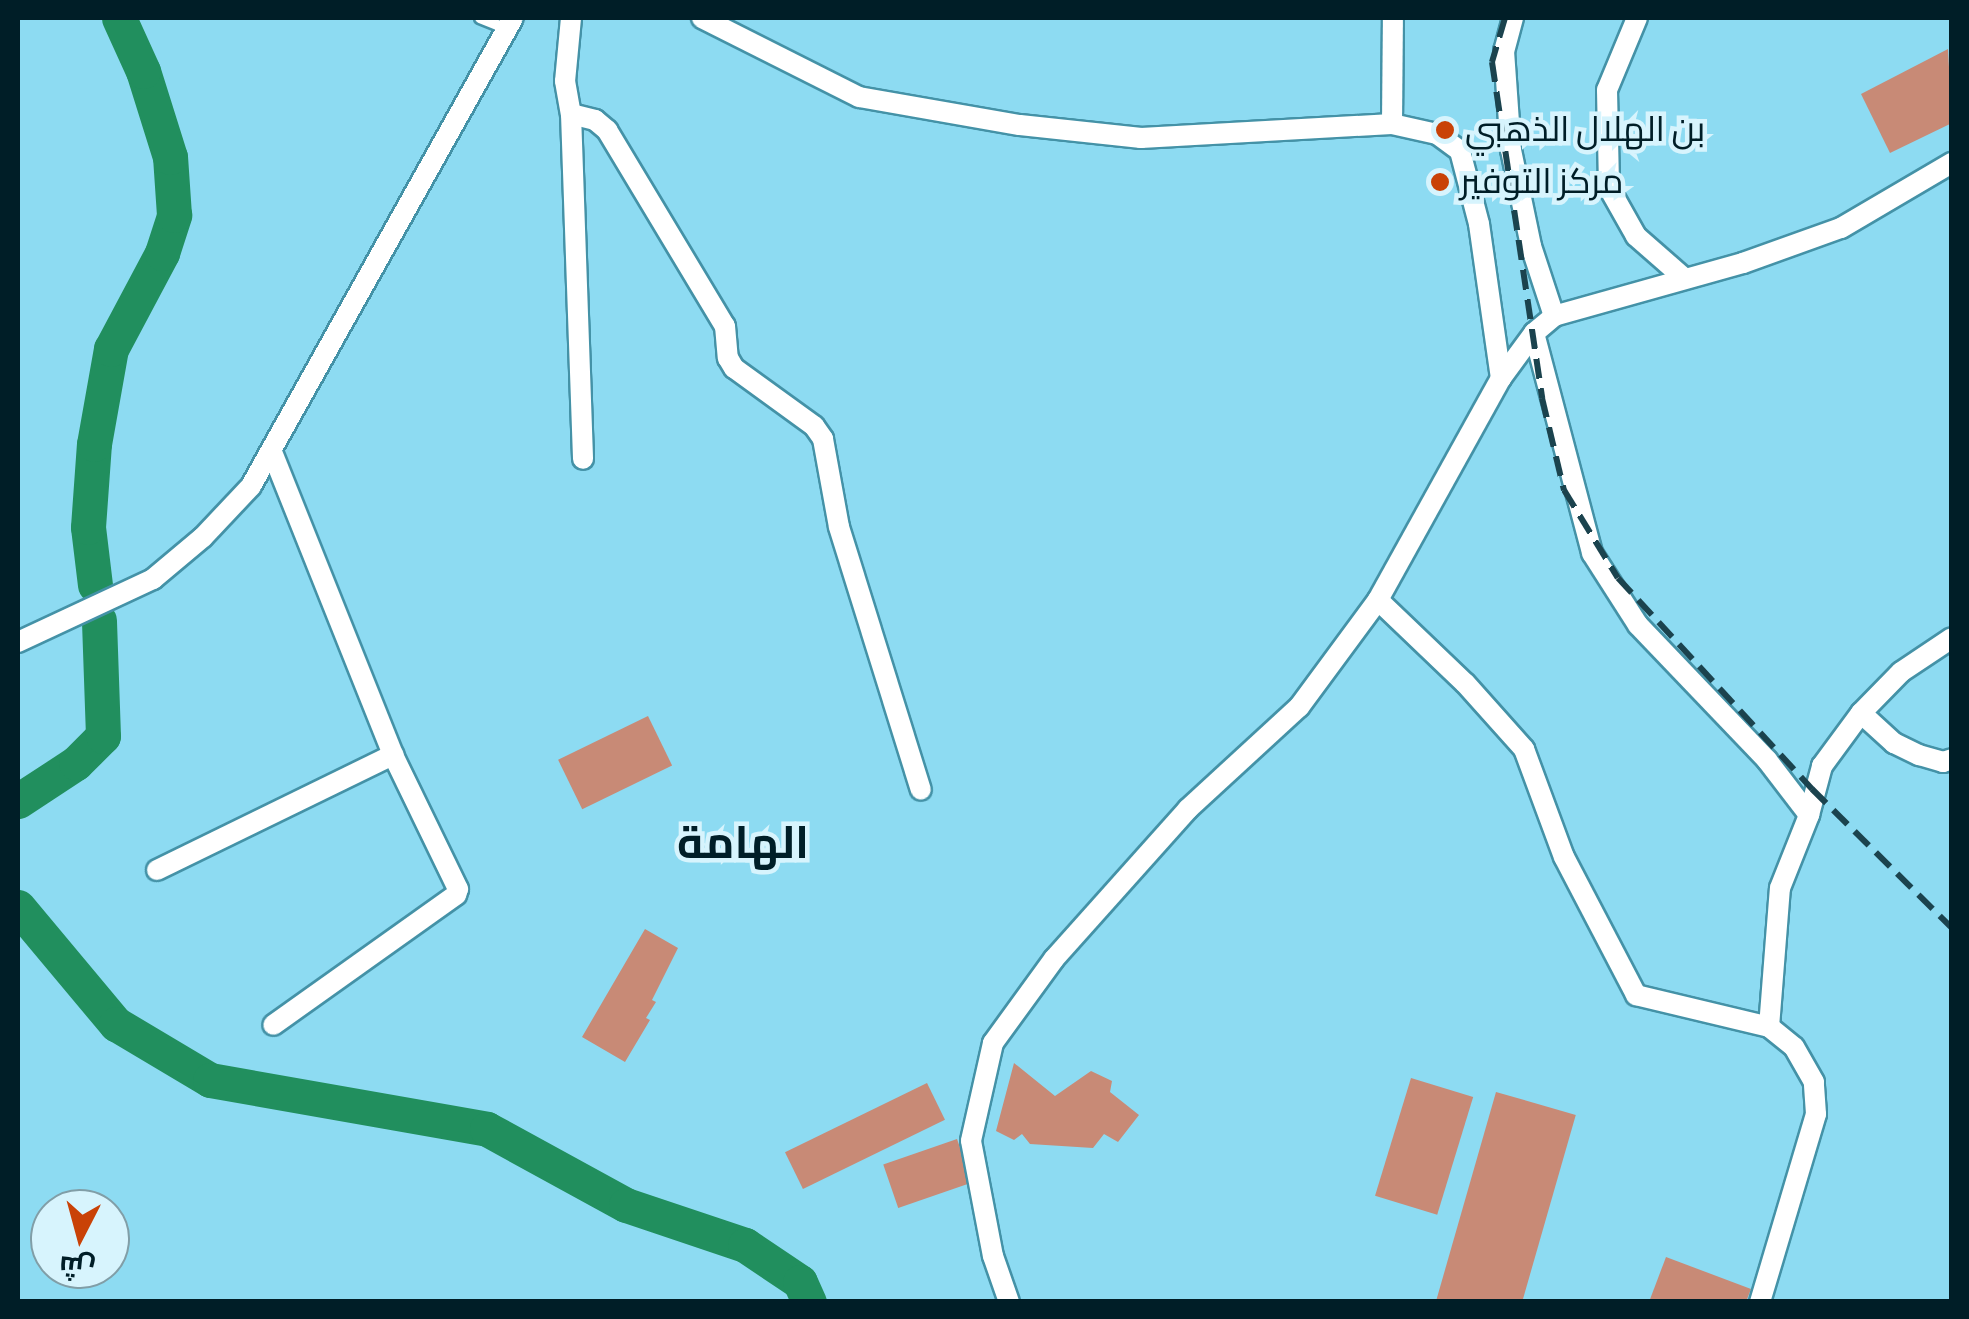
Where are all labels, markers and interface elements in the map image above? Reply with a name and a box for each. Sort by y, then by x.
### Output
place label: بن الهلال الذهبي [1465,109,1705,151]
marker: بن الهلال الذهبي [1434,119,1456,141]
place label: مركز التوفير [1460,161,1624,203]
marker: مركز التوفير [1429,171,1451,193]
district label: الهامة [677,817,809,871]
north arrow [30,1189,130,1289]
text: ش [58,1250,97,1285]

